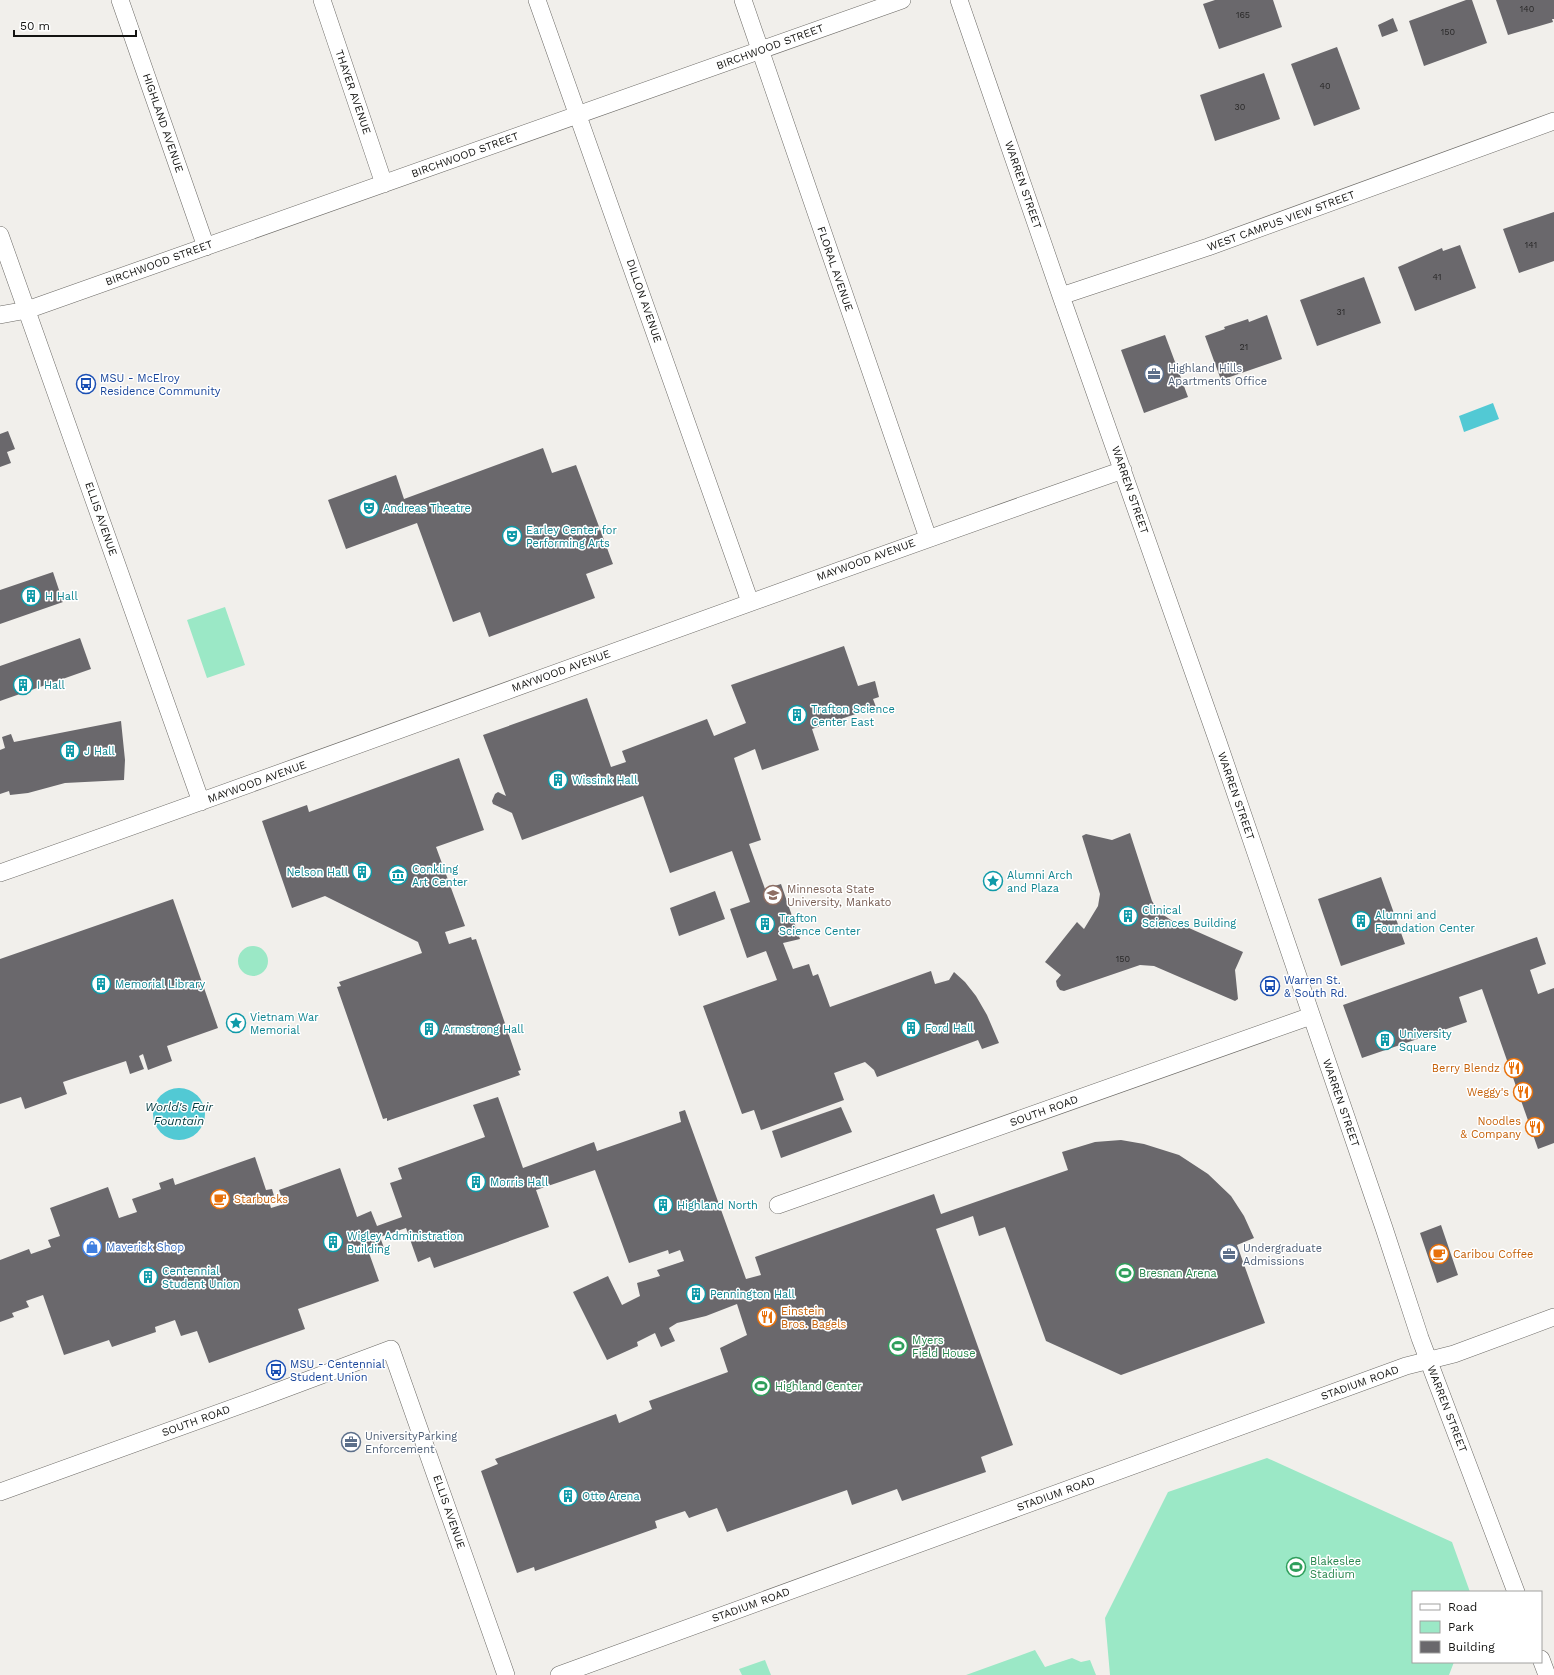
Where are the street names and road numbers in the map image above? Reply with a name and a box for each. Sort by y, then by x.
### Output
street label: BIRCHWOOD STREET [715,21,826,72]
street label: THAYER AVENUE [332,48,374,136]
street label: HIGHLAND AVENUE [140,72,186,174]
street label: BIRCHWOOD STREET [410,129,521,180]
street label: WARREN STREET [1002,139,1044,231]
street label: WEST CAMPUS VIEW STREET [1205,188,1357,254]
street label: FLORAL AVENUE [814,225,856,313]
street label: BIRCHWOOD STREET [104,237,215,288]
street label: DILLON AVENUE [624,258,664,344]
street label: WARREN STREET [1109,444,1151,536]
street label: ELLIS AVENUE [82,480,120,558]
street label: MAYWOOD AVENUE [815,536,917,584]
street label: MAYWOOD AVENUE [510,647,612,695]
street label: WARREN STREET [1215,750,1257,842]
street label: MAYWOOD AVENUE [206,758,308,806]
street label: WARREN STREET [1320,1057,1362,1149]
street label: SOUTH ROAD [1008,1093,1080,1129]
street label: STADIUM ROAD [1319,1363,1401,1403]
street label: WARREN STREET [1424,1364,1470,1455]
street label: SOUTH ROAD [160,1403,232,1439]
street label: ELLIS AVENUE [430,1473,468,1551]
street label: STADIUM ROAD [1015,1474,1097,1514]
street label: STADIUM ROAD [710,1585,792,1625]

